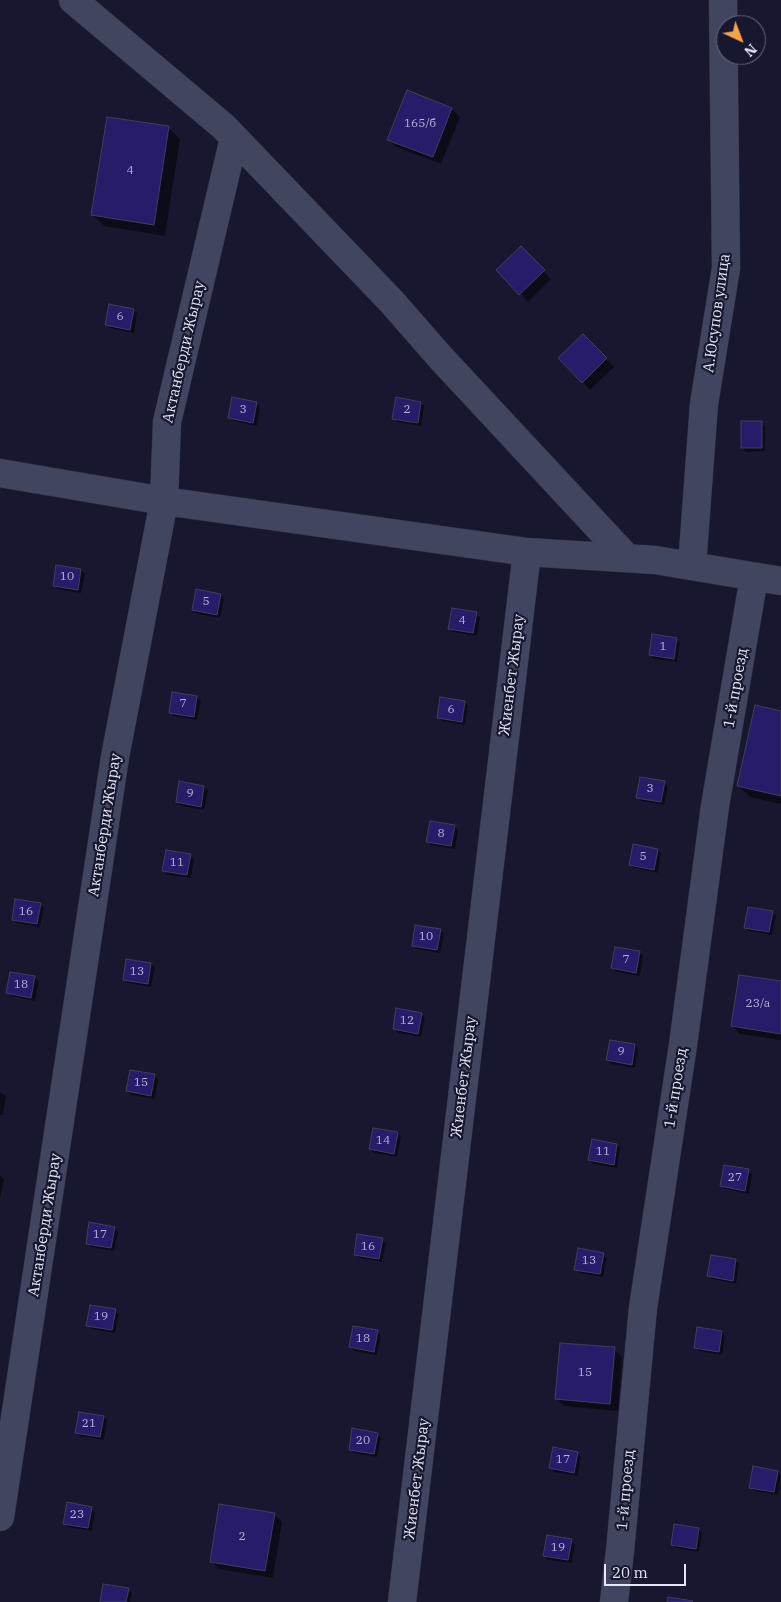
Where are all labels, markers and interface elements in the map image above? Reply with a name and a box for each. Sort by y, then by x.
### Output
north arrow [716,15,766,65]
text: N [740,40,761,61]
house number: 165/б [404,117,436,131]
house number: 4 [126,164,134,178]
street label: А.Юсупов улица [700,252,734,374]
street label: Актанберди Жырау [159,279,209,425]
house number: 6 [116,310,124,324]
house number: 3 [239,403,247,417]
house number: 2 [403,403,411,417]
house number: 10 [60,570,74,584]
house number: 5 [202,595,210,609]
street label: Жиенбет Жырау [496,613,528,737]
house number: 4 [458,614,466,628]
house number: 1 [659,640,667,654]
street label: 1-й проезд [720,647,752,729]
house number: 7 [179,697,187,711]
house number: 6 [447,703,455,717]
street label: Актанберди Жырау [85,752,125,898]
house number: 3 [646,782,654,796]
house number: 9 [186,787,194,801]
house number: 8 [437,827,445,841]
house number: 5 [639,850,647,864]
house number: 11 [170,856,184,870]
house number: 16 [19,905,33,919]
house number: 10 [419,930,433,944]
house number: 7 [622,953,630,967]
house number: 13 [130,965,144,979]
house number: 18 [14,978,28,992]
house number: 23/а [746,997,770,1011]
house number: 12 [400,1014,414,1028]
street label: Жиенбет Жырау [448,1015,480,1139]
house number: 9 [617,1045,625,1059]
street label: 1-й проезд [661,1047,691,1129]
house number: 15 [134,1076,148,1090]
house number: 14 [376,1134,390,1148]
house number: 11 [596,1145,610,1159]
street label: Актанберди Жырау [25,1152,65,1298]
house number: 27 [728,1171,742,1185]
house number: 17 [93,1228,107,1242]
house number: 16 [361,1240,375,1254]
house number: 13 [582,1254,596,1268]
house number: 19 [94,1310,108,1324]
house number: 18 [356,1332,370,1346]
house number: 15 [578,1366,592,1380]
house number: 21 [82,1417,96,1431]
street label: Жиенбет Жырау [401,1417,433,1541]
house number: 20 [356,1434,370,1448]
street label: 1-й проезд [614,1449,638,1531]
house number: 17 [556,1453,570,1467]
house number: 23 [70,1508,84,1522]
house number: 2 [238,1530,246,1544]
house number: 19 [551,1541,565,1555]
scale bar [606,1554,688,1586]
text: 20 m [612,1563,648,1582]

